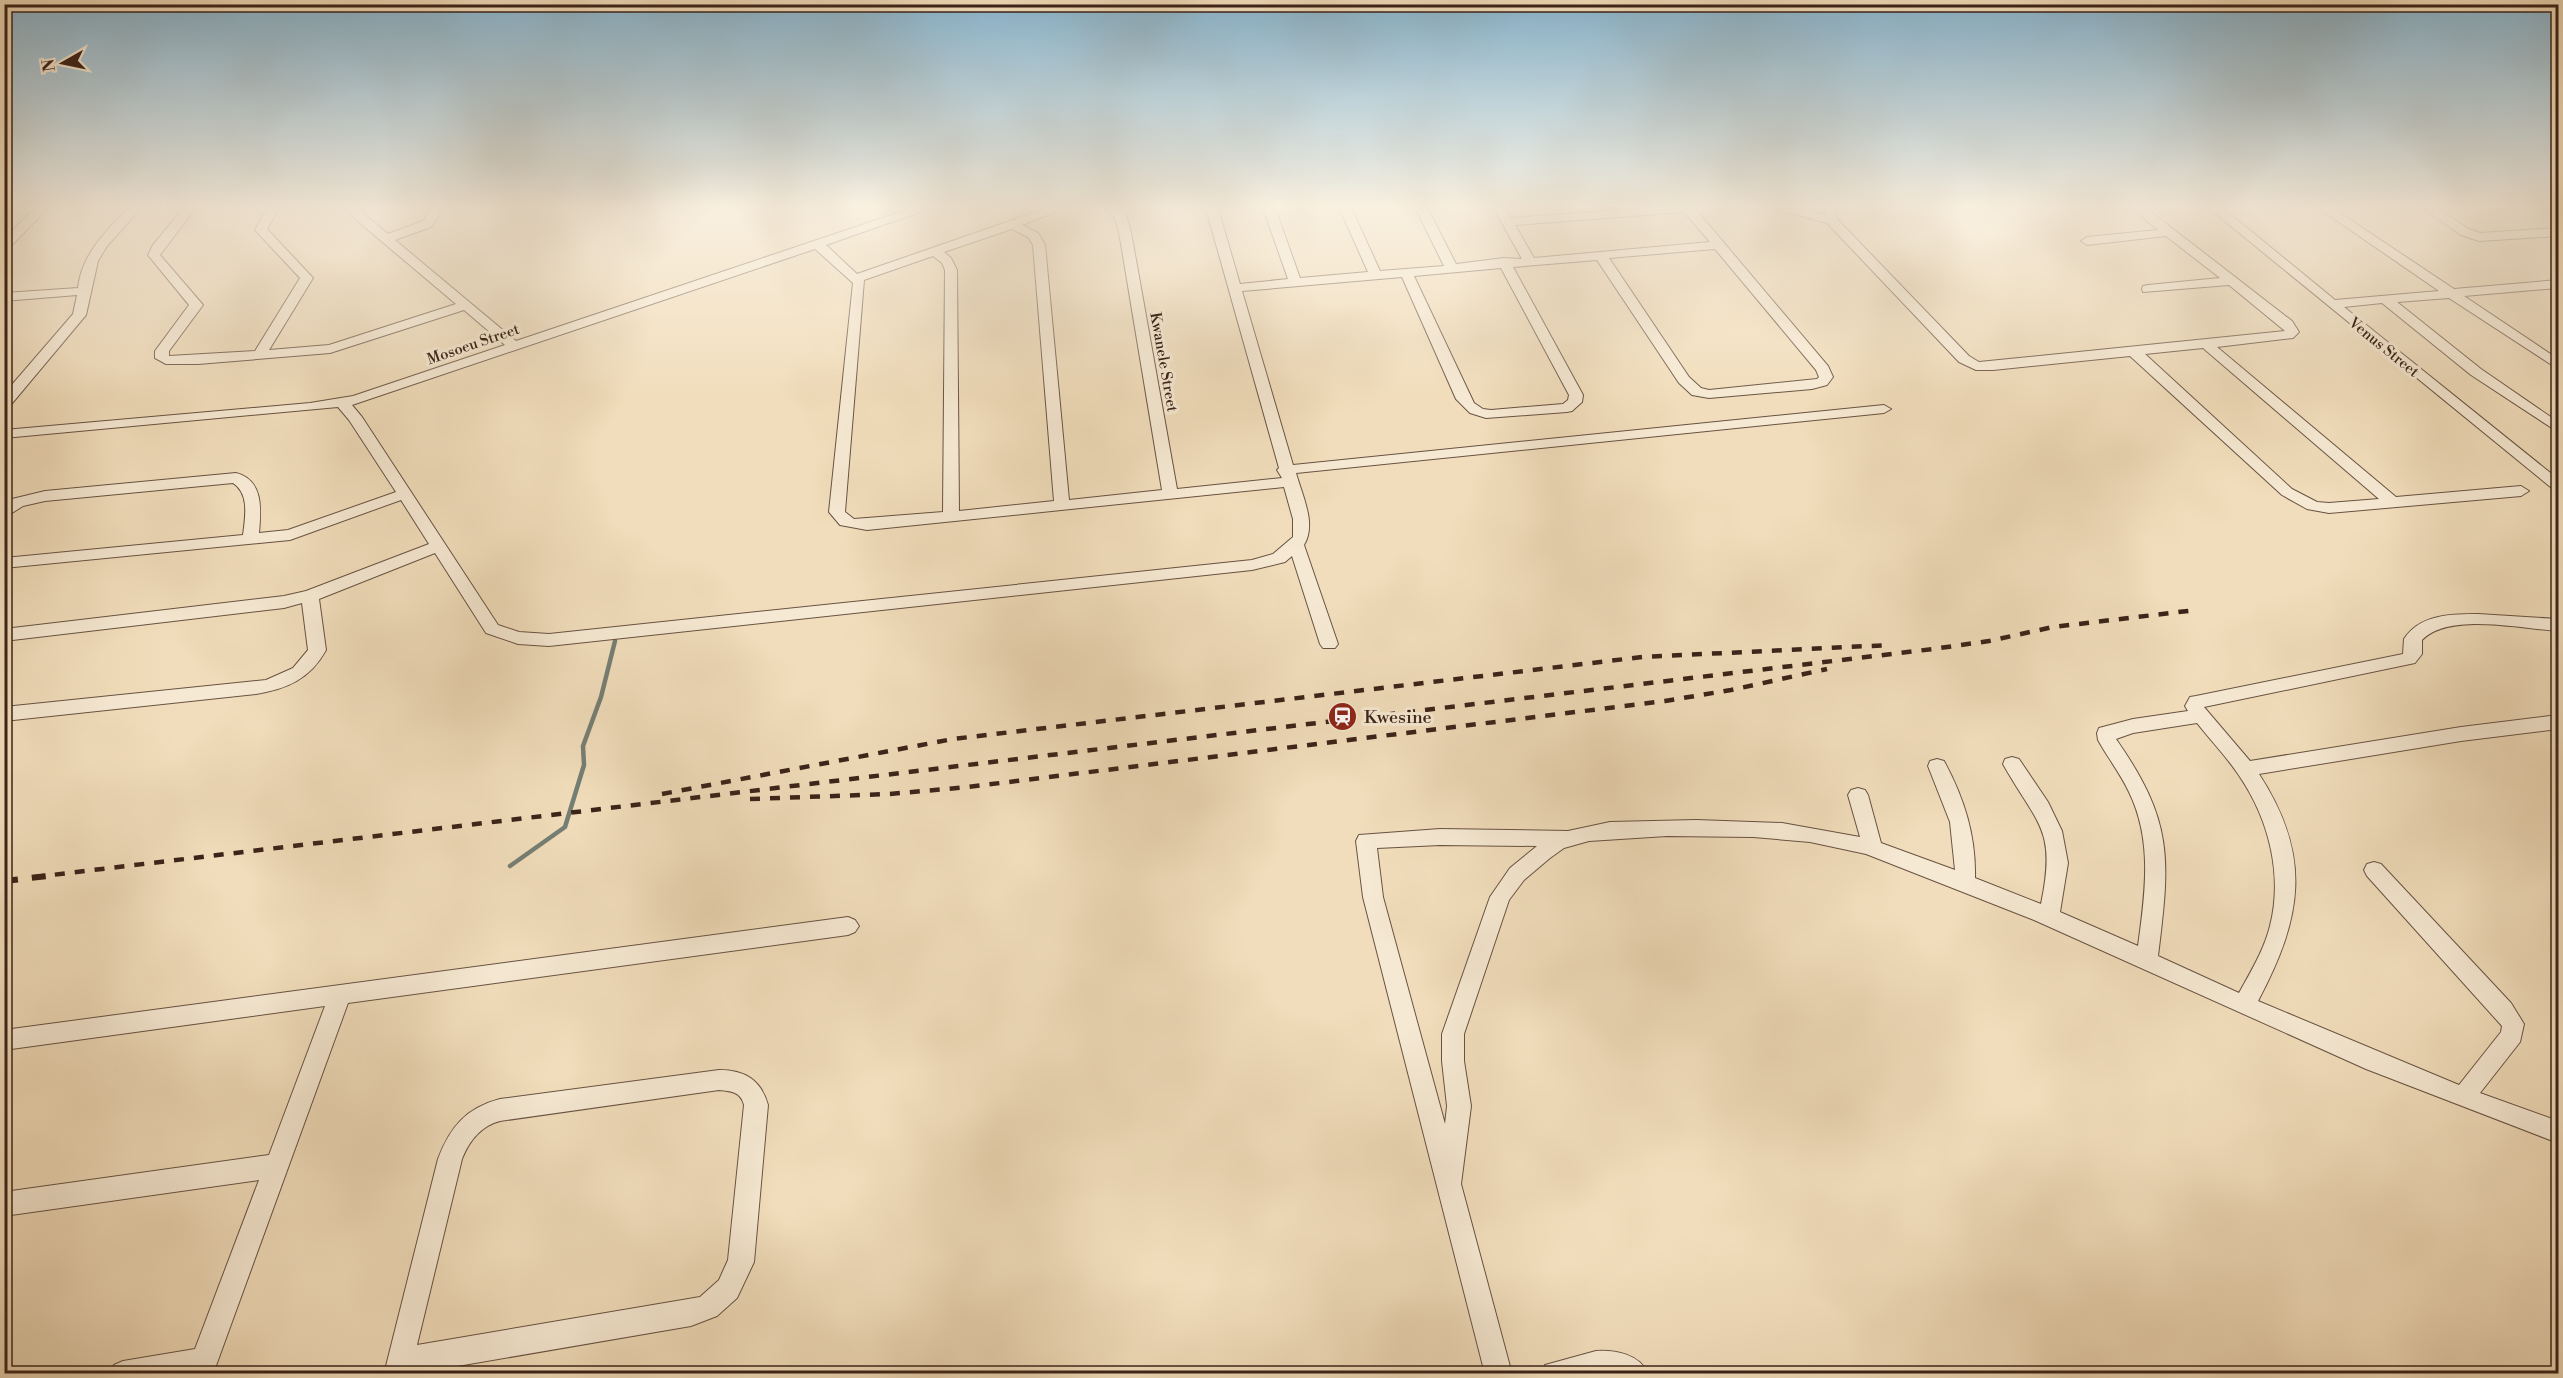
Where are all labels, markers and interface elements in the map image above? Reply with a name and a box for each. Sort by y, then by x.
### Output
north arrow [33,33,93,93]
text: N [38,57,60,73]
street label: Kwanele Street [1145,311,1182,414]
street label: Venus Street [2344,313,2423,382]
street label: Mosoeu Street [424,320,523,369]
station icon: Kwesine [1327,701,1359,733]
place label: Kwesine [1364,706,1432,729]

